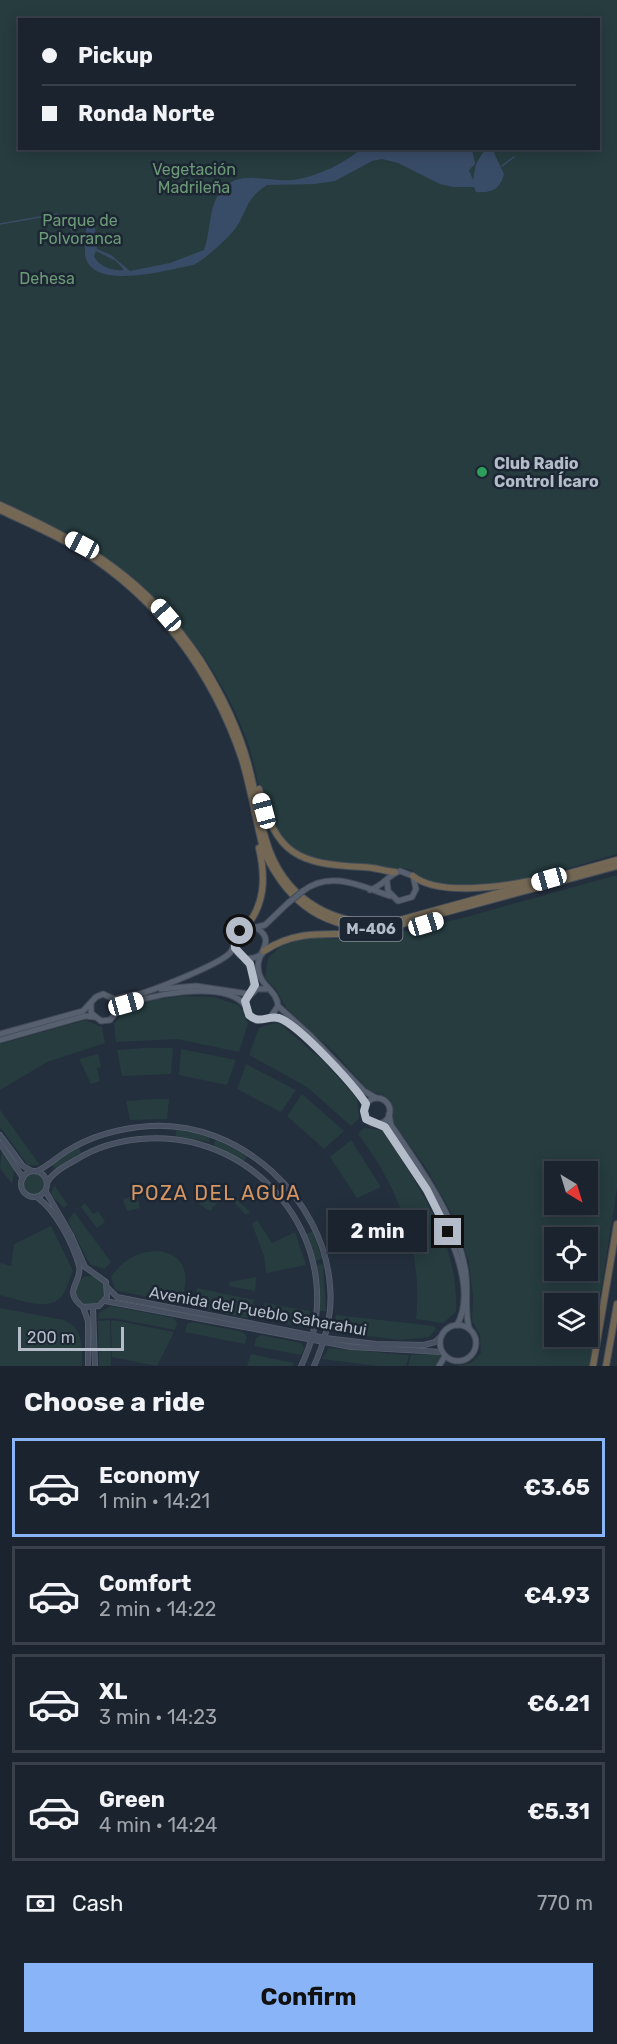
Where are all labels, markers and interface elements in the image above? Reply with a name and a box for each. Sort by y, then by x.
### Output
text: Pickup [78,42,153,69]
text: Ronda Norte [78,100,215,127]
park label: Vegetación Madrileña [152,160,236,197]
park label: Parque de Polvoranca [38,211,122,248]
park label: Dehesa [19,269,75,288]
place label: Club Radio Control Ícaro [494,454,599,491]
marker: Club Radio Control Ícaro [475,465,489,479]
car [62,529,102,561]
car [147,596,185,634]
car [251,791,277,831]
car [529,865,569,893]
car [406,910,446,938]
route start [226,917,253,944]
road number: M-406 [340,917,403,941]
car [106,990,146,1018]
north arrow [544,1161,598,1215]
map controls [544,1161,598,1347]
district label: POZA DEL AGUA [131,1181,301,1205]
callout: 2 min [328,1211,427,1253]
route end [434,1218,461,1245]
text: 2 min [350,1219,405,1243]
button: locate [544,1227,598,1281]
street label: Avenida del Pueblo Saharahui [148,1282,368,1340]
button: layers [544,1293,598,1347]
scale bar [18,1324,124,1352]
text: 200 m [27,1328,75,1347]
text: Choose a ride [24,1386,205,1418]
icon: car [27,1461,81,1515]
text: Economy [99,1462,200,1489]
text: €3.65 [524,1474,590,1501]
text: 1 min · 14:21 [99,1489,210,1513]
icon: car [27,1569,81,1623]
text: Comfort [99,1570,191,1597]
text: €4.93 [524,1582,590,1609]
text: 2 min · 14:22 [99,1597,216,1621]
icon: car [27,1677,81,1731]
text: XL [99,1678,127,1705]
text: €6.21 [527,1690,590,1717]
text: 3 min · 14:23 [99,1705,217,1729]
icon: car [27,1785,81,1839]
text: Green [99,1786,165,1813]
text: €5.31 [527,1798,590,1825]
text: 4 min · 14:24 [99,1813,218,1837]
icon: cash [24,1887,57,1920]
text: Cash [72,1890,123,1917]
text: 770 m [537,1891,593,1915]
button: Confirm [24,1963,593,2032]

